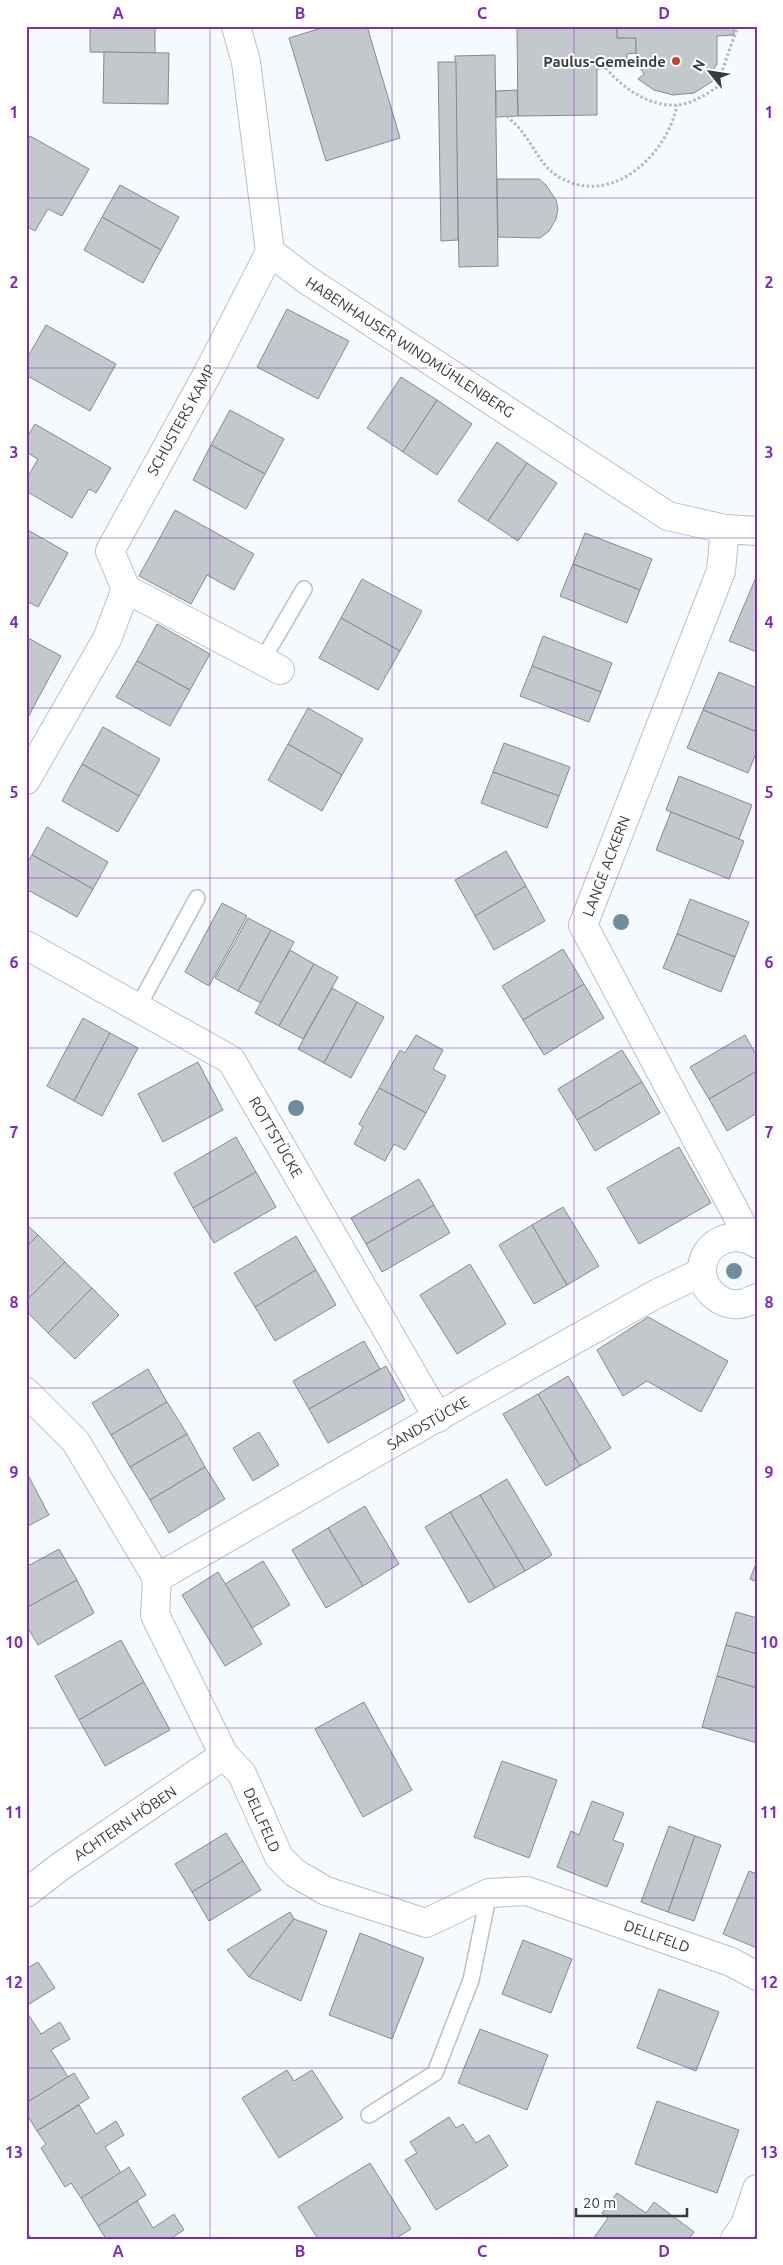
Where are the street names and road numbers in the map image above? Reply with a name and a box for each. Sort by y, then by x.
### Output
street label: HABENHAUSER WINDMÜHLENBERG [303,273,517,421]
street label: SCHUSTERS KAMP [143,361,219,479]
street label: LANGE ACKERN [579,813,633,919]
street label: ROTTSTÜCKE [246,1093,306,1181]
street label: SANDSTÜCKE [384,1393,472,1453]
street label: ACHTERN HÖBEN [70,1782,180,1864]
street label: DELLFELD [240,1785,284,1855]
street label: DELLFELD [622,1916,692,1956]

